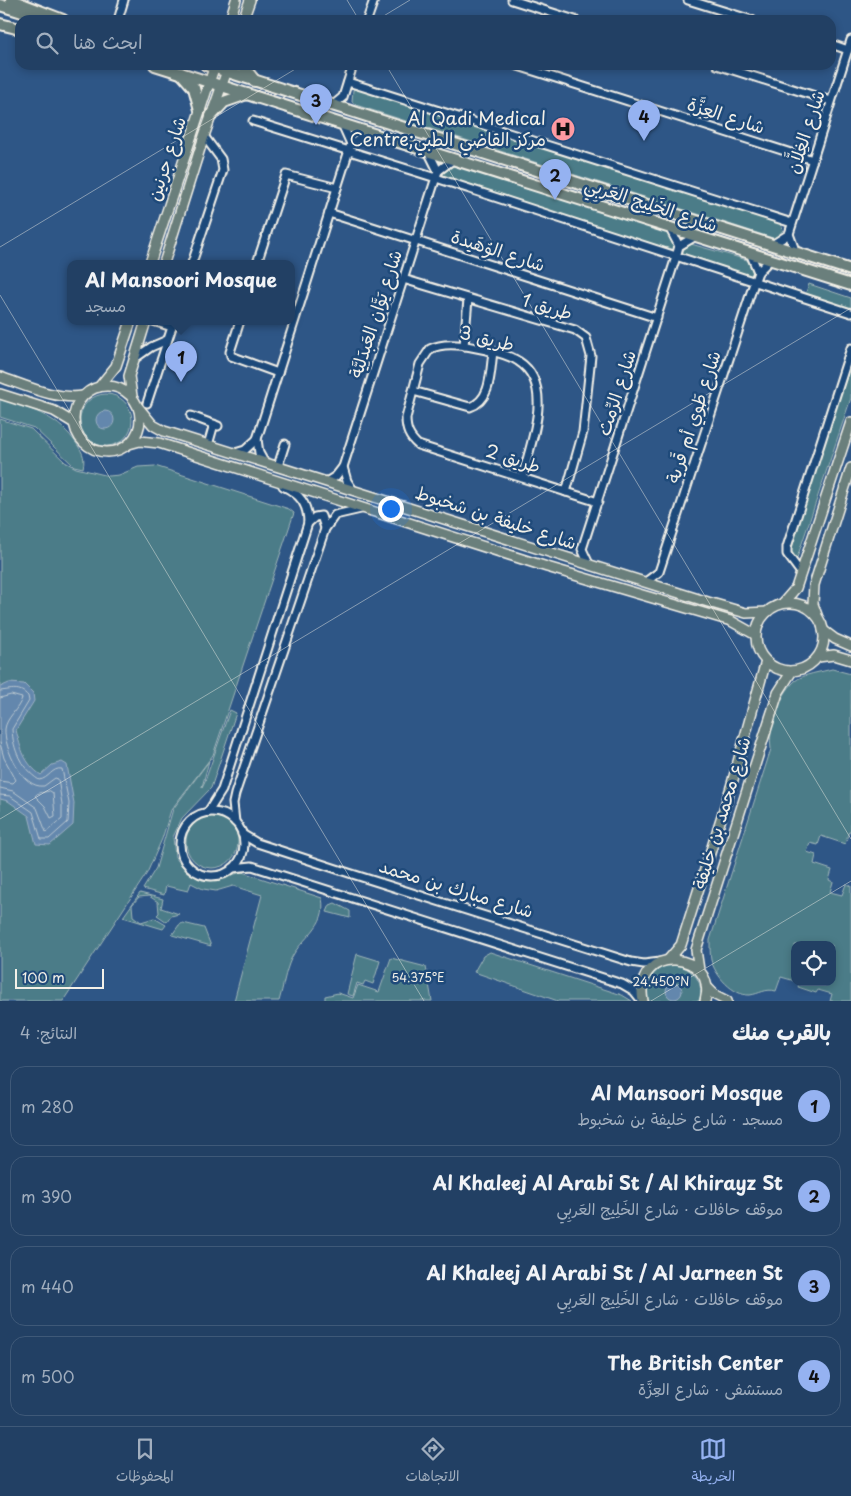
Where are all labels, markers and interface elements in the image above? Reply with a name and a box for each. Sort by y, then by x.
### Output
search box [15,15,836,70]
text: ابحث هنا [73,27,143,55]
icon: search [33,29,61,57]
pin: 3 [300,84,332,125]
street label: شارع الغِلاَّن [778,86,831,177]
street label: شارع العِزَّة [684,89,769,140]
pin: 4 [628,100,660,141]
place label: Al Qadi Medical Centre;مركز القاضي الطبي [350,104,546,156]
street label: شارع جرنين [139,113,192,204]
hospital icon: Al Qadi Medical Centre;مركز القاضي الطبي [550,116,576,142]
pin: 2 [539,159,571,200]
street label: شارع الخَلِيج العَربِي [580,169,721,242]
street label: شارع الوُهَيدة [448,222,549,277]
street label: شارع يَوَّان العَبدَلِيَّة [341,246,408,381]
popup [67,260,295,325]
text: Al Mansoori Mosque [85,265,277,293]
street label: طريق 1 [519,285,576,326]
text: مسجد [85,293,126,317]
street label: طريق 3 [457,318,518,357]
pin: 1 [165,341,197,382]
street label: شارع الرِّمث [589,346,642,439]
street label: شارع طَوي أم قَرية [658,347,729,487]
street label: طريق 2 [482,436,544,479]
street label: شارع خليفة بن شخبوط [412,478,581,555]
your location [378,496,404,522]
street label: شارع محمد بن خليفة [685,733,757,892]
street label: شارع مبارك بن محمد [376,851,537,924]
map controls [791,941,836,986]
button: locate [791,941,836,986]
scale bar [15,966,104,989]
text: 100 m [22,967,65,988]
text: 54.375°E [391,968,445,986]
text: 24.450°N [633,972,689,990]
text: بالقرب منك [732,1015,831,1047]
text: النتائج: 4 [20,1020,77,1044]
text: Al Mansoori Mosque [591,1078,783,1106]
text: 280 m [21,1094,74,1118]
text: 1 [810,1094,818,1118]
text: مسجد · شارع خليفة بن شخبوط [577,1106,783,1130]
text: Al Khaleej Al Arabi St / Al Khirayz St [433,1168,783,1196]
text: 390 m [21,1184,72,1208]
text: 2 [808,1184,820,1208]
text: موقف حافلات · شارع الخَلِيج العَربِي [556,1196,783,1220]
text: Al Khaleej Al Arabi St / Al Jarneen St [426,1258,783,1286]
text: 440 m [21,1274,74,1298]
text: 3 [809,1274,819,1298]
text: موقف حافلات · شارع الخَلِيج العَربِي [556,1286,783,1310]
text: The British Center [607,1348,783,1376]
text: 500 m [21,1364,74,1388]
text: 4 [809,1364,819,1388]
text: مستشفى · شارع العِزَّة [638,1376,783,1400]
tab: المحفوظات [116,1435,174,1489]
tab: الاتجاهات [405,1435,460,1489]
tab: الخريطة [691,1435,735,1489]

